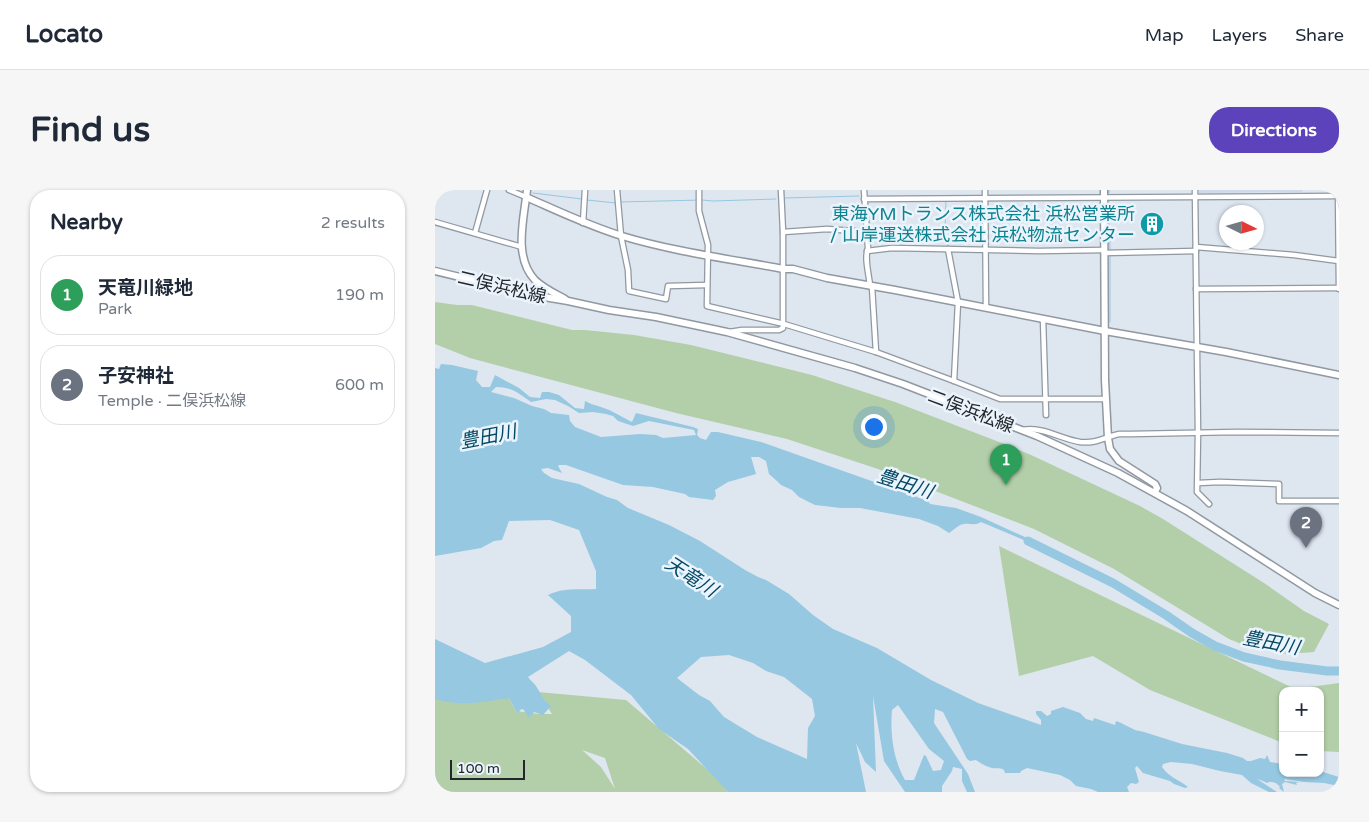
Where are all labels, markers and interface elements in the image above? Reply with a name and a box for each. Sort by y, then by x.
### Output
text: Locato [25,20,103,49]
text: Map [1145,24,1184,46]
text: Layers [1212,24,1267,46]
text: Share [1295,24,1344,46]
button: Directions [1209,107,1339,153]
text: Find us [30,109,150,151]
place label: 東海YMトランス株式会社 浜松営業所 / 山岸運送株式会社 浜松物流センター [830,203,1135,246]
north arrow [1219,205,1264,250]
text: Nearby [50,210,123,235]
building icon: 東海YMトランス株式会社 浜松営業所 / 山岸運送株式会社 浜松物流センター [1139,211,1165,237]
text: 2 results [321,213,385,233]
street label: 二俣浜松線 [456,266,548,308]
text: 天竜川緑地 [98,277,193,299]
text: 1 [62,285,72,305]
text: 190 m [335,285,384,305]
text: Park [98,299,132,319]
text: 子安神社 [98,365,174,387]
text: 2 [62,375,72,395]
text: 600 m [335,375,384,395]
street label: 二俣浜松線 [925,385,1017,437]
text: Temple · 二俣浜松線 [98,391,246,411]
your location [861,414,887,440]
water label: 豊田川 [458,420,520,453]
pin: 1 [990,444,1022,485]
water label: 豊田川 [874,465,937,504]
pin: 2 [1290,507,1322,548]
water label: 天竜川 [661,552,723,603]
water label: 豊田川 [1241,627,1303,660]
map controls [1279,687,1324,777]
button: + [1279,687,1324,732]
button: − [1279,732,1324,777]
scale bar [450,757,525,780]
text: 100 m [457,760,500,777]

